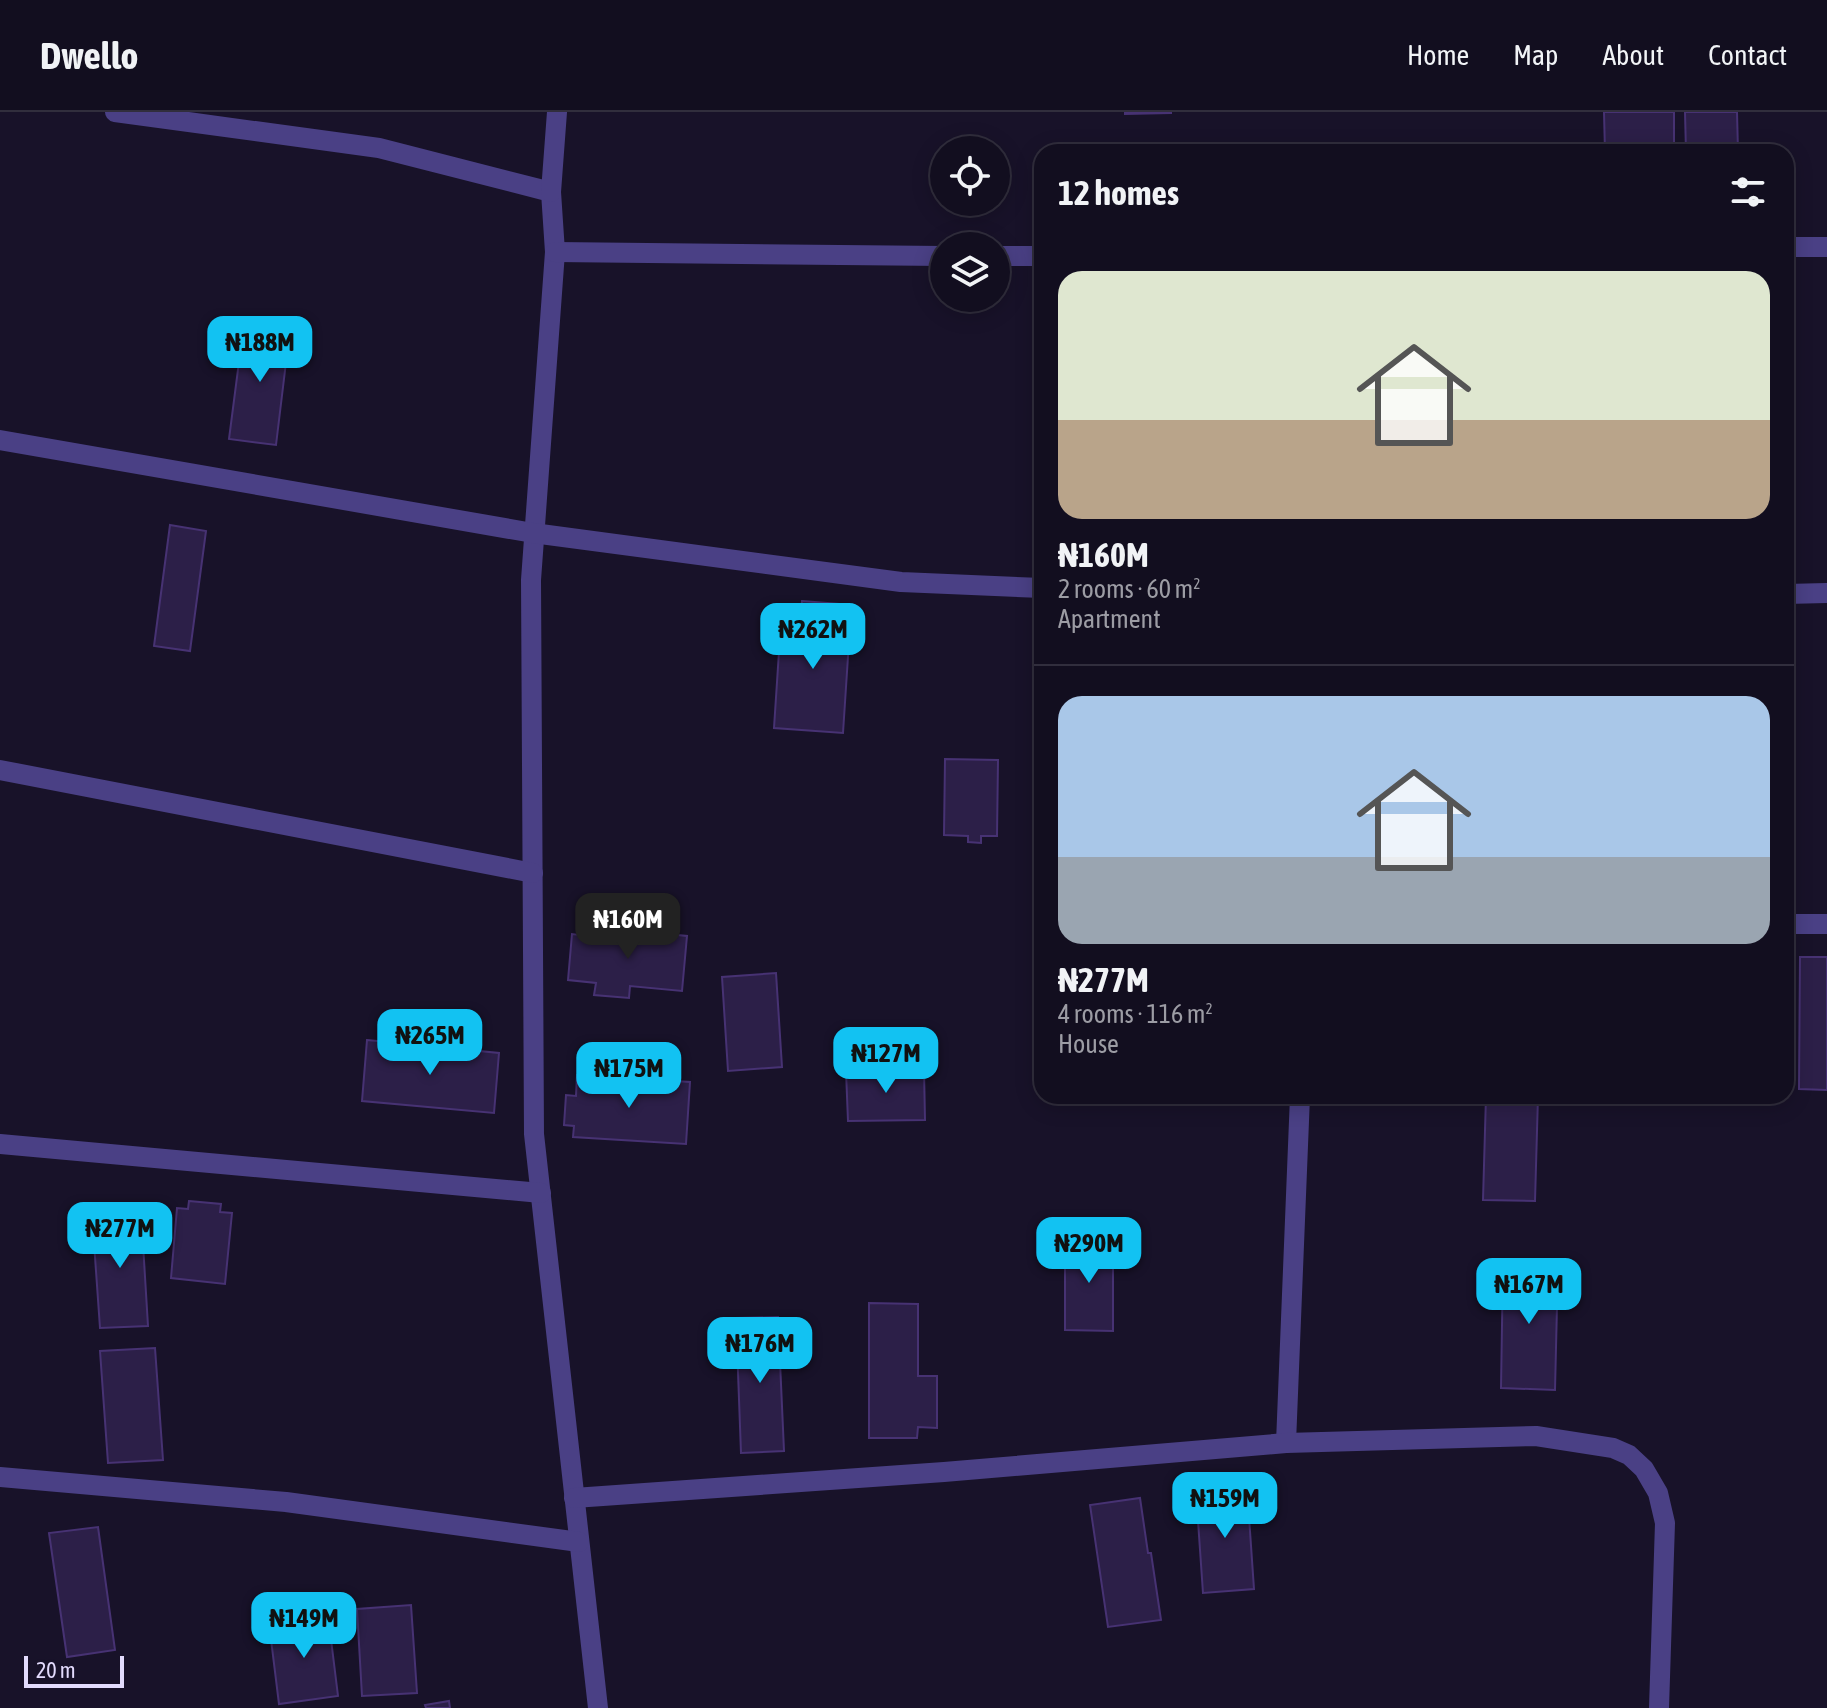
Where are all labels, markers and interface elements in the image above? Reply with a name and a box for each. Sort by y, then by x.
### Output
text: Dwello [40,34,138,77]
text: Home [1407,39,1469,71]
text: Map [1513,39,1558,71]
text: About [1602,39,1664,71]
text: Contact [1708,39,1787,71]
map controls [930,136,1010,312]
button: locate [930,136,1010,216]
icon: filters [1726,170,1770,214]
text: 12 homes [1058,173,1179,212]
button: layers [930,232,1010,312]
pin: ₦188M [204,316,316,384]
icon: home [1342,323,1486,467]
text: ₦188M [225,327,295,357]
text: ₦160M [1058,535,1149,574]
text: 2 rooms · 60 m² [1058,574,1200,604]
pin: ₦262M [757,603,869,671]
text: Apartment [1058,604,1161,634]
text: ₦262M [778,614,848,644]
icon: home [1342,748,1486,892]
pin: ₦160M [572,893,684,961]
text: ₦160M [593,904,663,934]
text: ₦277M [1058,960,1149,999]
text: 4 rooms · 116 m² [1058,999,1213,1029]
pin: ₦265M [374,1009,486,1077]
text: ₦265M [395,1020,465,1050]
pin: ₦127M [830,1027,942,1095]
text: House [1058,1029,1119,1059]
text: ₦127M [851,1038,921,1068]
pin: ₦175M [573,1042,685,1110]
text: ₦175M [594,1053,664,1083]
pin: ₦277M [64,1202,176,1270]
text: ₦277M [85,1213,155,1243]
pin: ₦290M [1033,1217,1145,1285]
text: ₦290M [1054,1228,1124,1258]
pin: ₦167M [1473,1258,1585,1326]
text: ₦167M [1494,1269,1564,1299]
pin: ₦176M [704,1317,816,1385]
text: ₦176M [725,1328,795,1358]
pin: ₦159M [1169,1472,1281,1540]
text: ₦159M [1190,1483,1260,1513]
pin: ₦149M [248,1592,360,1660]
text: ₦149M [269,1603,339,1633]
scale bar [24,1652,124,1688]
text: 20 m [36,1657,76,1683]

